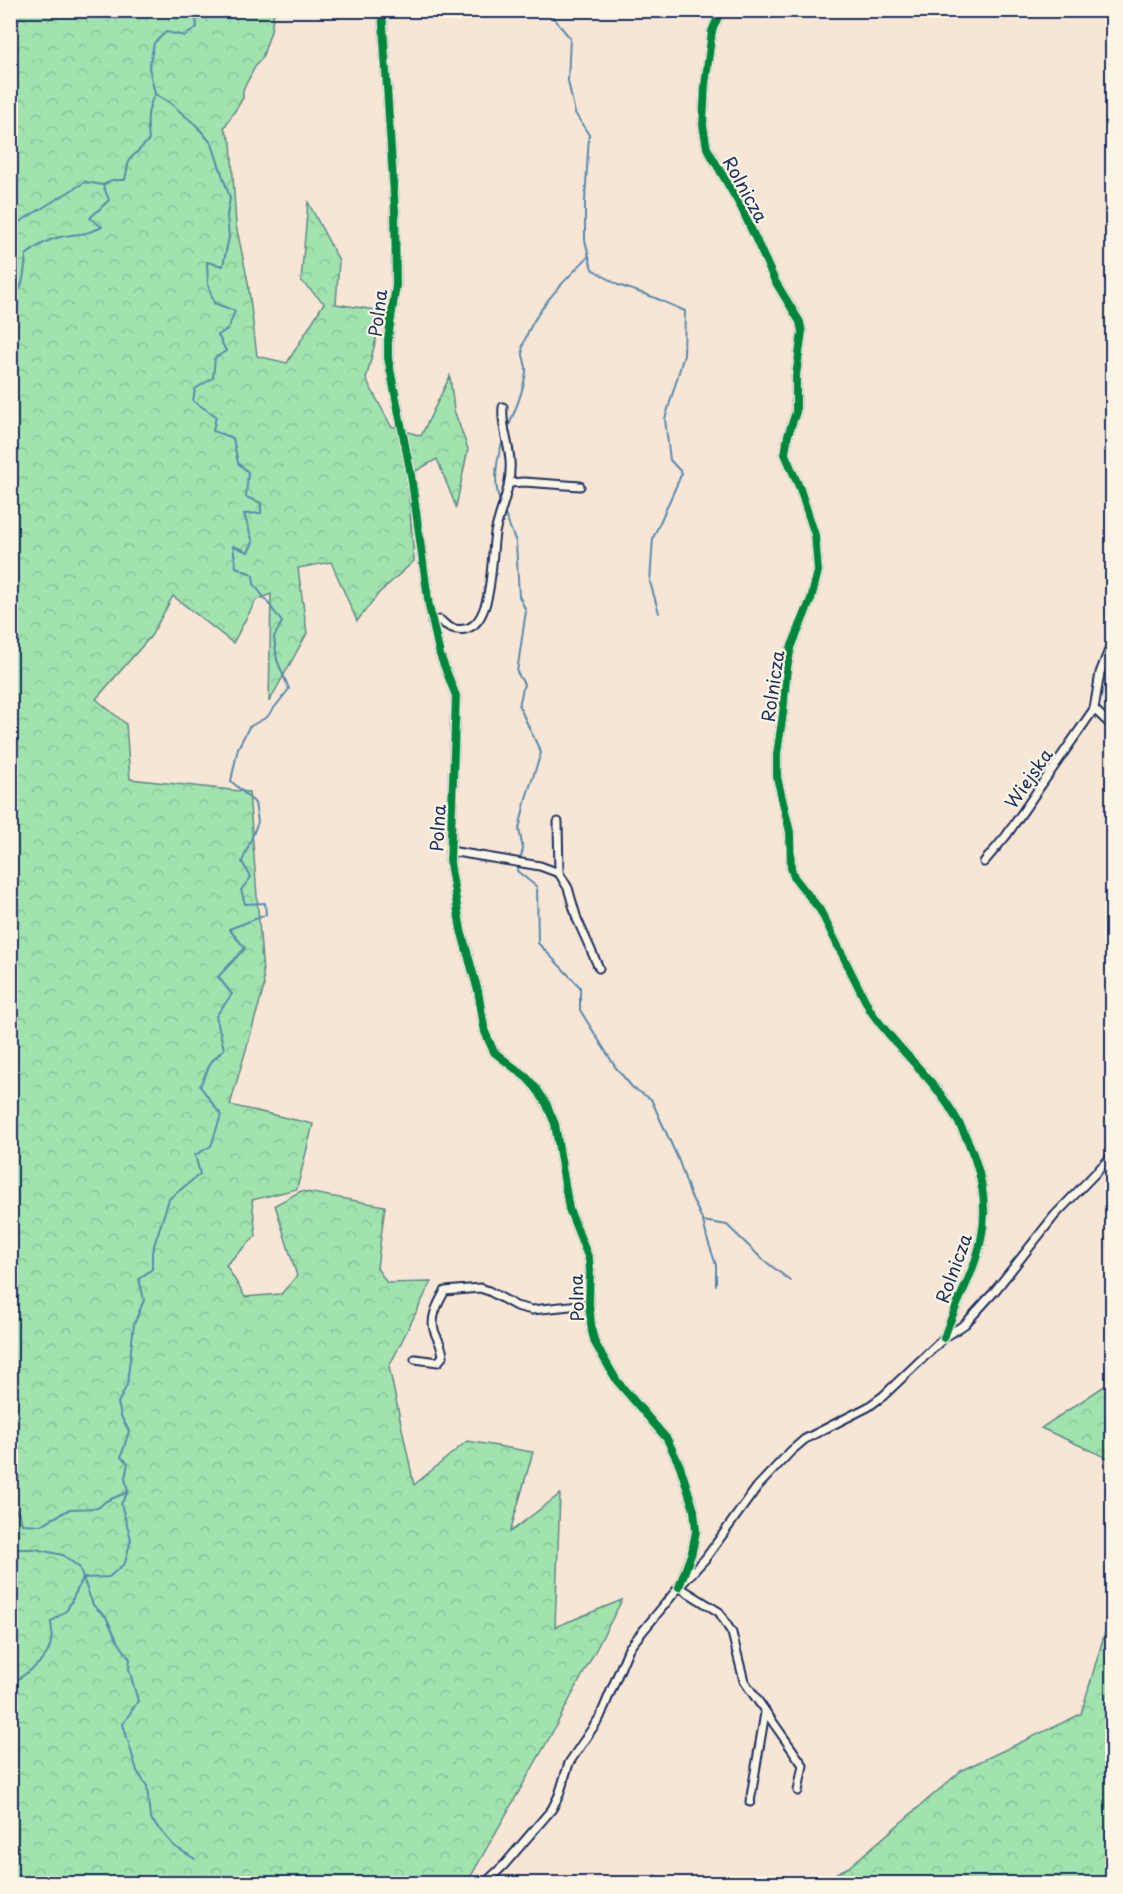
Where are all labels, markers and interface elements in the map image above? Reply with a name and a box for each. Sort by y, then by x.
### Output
street label: Rolnicza [717,151,776,228]
street label: Polna [361,287,393,338]
street label: Rolnicza [754,648,790,724]
street label: Wiejska [997,742,1059,814]
street label: Polna [422,803,452,852]
street label: Rolnicza [928,1229,978,1306]
street label: Polna [562,1273,590,1322]

